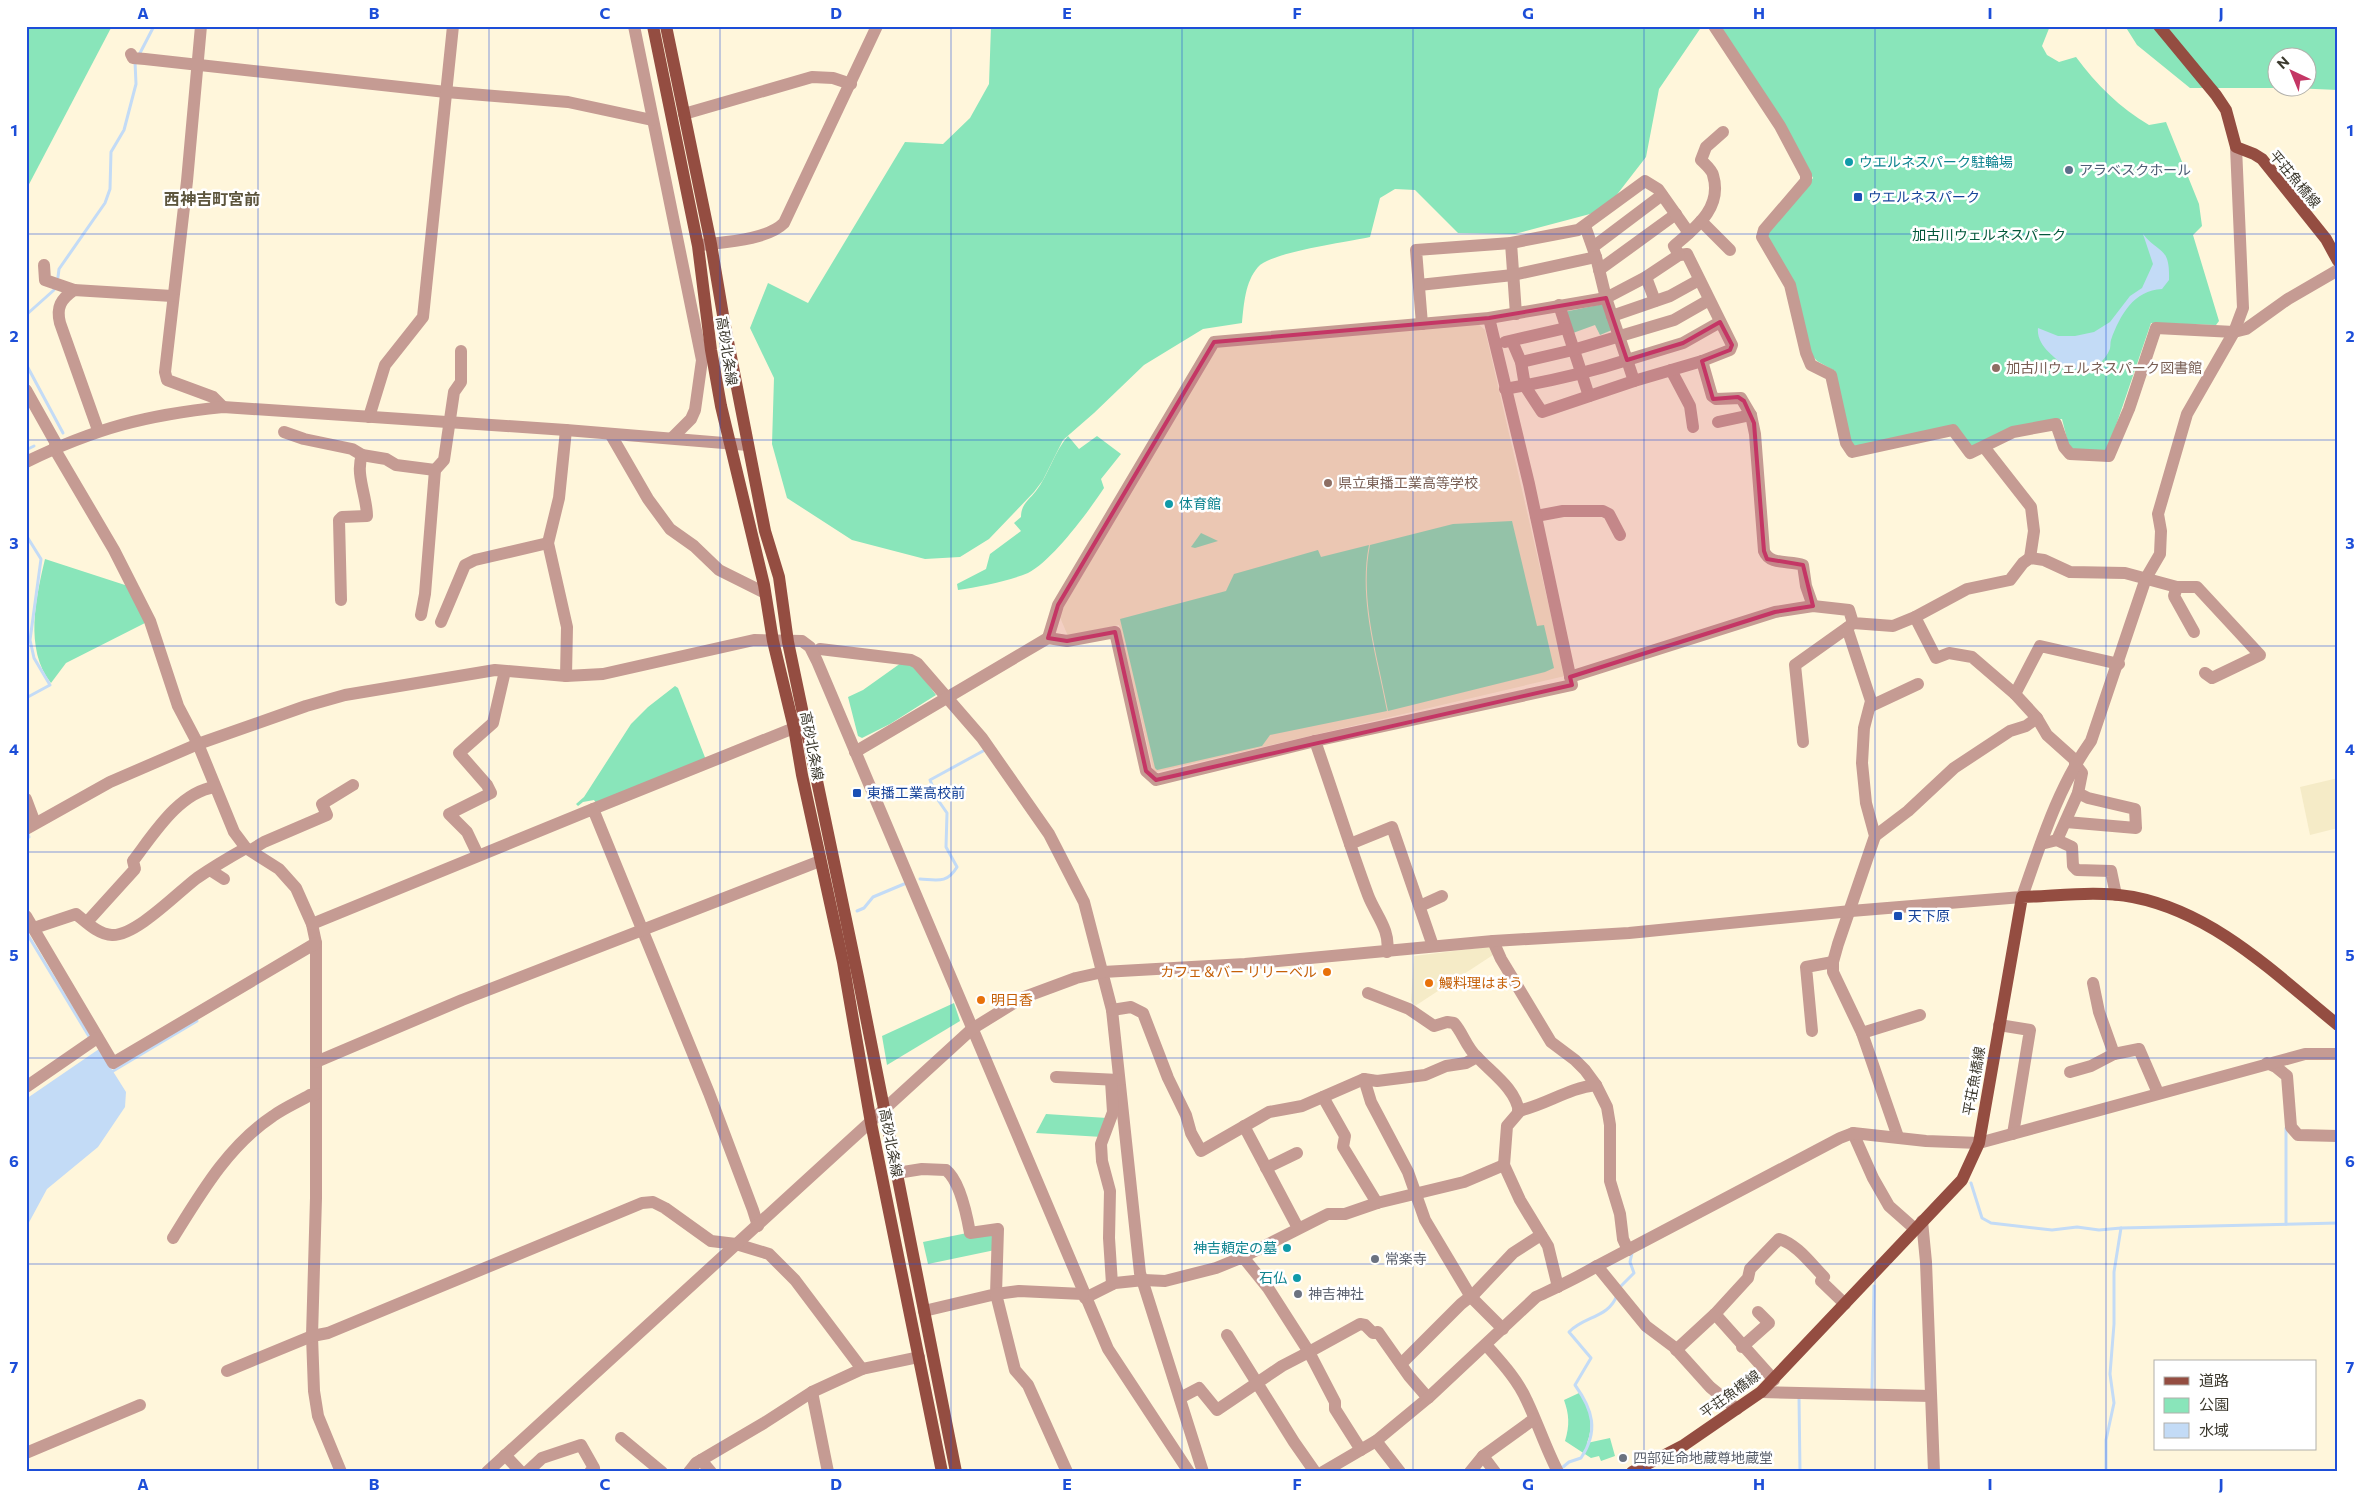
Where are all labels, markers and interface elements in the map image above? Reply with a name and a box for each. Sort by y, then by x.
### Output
text: A [137,3,149,22]
text: B [369,3,380,22]
text: C [600,3,611,22]
text: D [830,3,842,22]
text: E [1062,3,1072,22]
text: F [1292,3,1302,22]
text: G [1522,3,1534,22]
text: H [1753,3,1765,22]
text: I [1987,3,1993,22]
text: J [2218,3,2224,22]
north arrow [2266,48,2316,98]
text: N [2273,53,2292,72]
text: 1 [10,120,18,139]
text: 1 [2346,120,2354,139]
street label: 平荘魚橋線 [2266,146,2324,211]
place label: ウエルネスパーク駐輪場 [1859,153,2013,170]
marker: ウエルネスパーク駐輪場 [1843,156,1855,168]
place label: アラベスクホール [2079,161,2191,178]
marker: アラベスクホール [2063,164,2075,176]
place label: ウエルネスパーク [1868,188,1980,205]
district label: 西神吉町宮前 [164,189,260,208]
marker: ウエルネスパーク [1852,191,1864,203]
park label: 加古川ウェルネスパーク [1912,226,2066,243]
street label: 高砂北条線 [714,315,741,387]
text: 2 [9,326,19,345]
text: 2 [2345,326,2355,345]
place label: 加古川ウェルネスパーク図書館 [2006,359,2202,376]
marker: 加古川ウェルネスパーク図書館 [1990,362,2002,374]
place label: 県立東播工業高等学校 [1338,474,1478,491]
marker: 県立東播工業高等学校 [1322,477,1334,489]
place label: 体育館 [1179,495,1221,512]
marker: 体育館 [1163,498,1175,510]
text: 3 [9,533,19,552]
text: 3 [2345,533,2355,552]
street label: 高砂北条線 [797,710,828,782]
text: 4 [9,739,19,758]
text: 4 [2345,739,2355,758]
place label: 東播工業高校前 [867,784,965,801]
marker: 東播工業高校前 [851,787,863,799]
place label: 天下原 [1908,907,1950,924]
marker: 天下原 [1892,910,1904,922]
text: 5 [9,945,19,964]
text: 5 [2345,945,2355,964]
place label: カフェ＆バー リリーベル [1160,963,1317,980]
marker: カフェ＆バー リリーベル [1321,966,1333,978]
place label: 鰻料理はまう [1439,974,1523,991]
marker: 鰻料理はまう [1423,977,1435,989]
place label: 明日香 [991,991,1033,1008]
marker: 明日香 [975,994,987,1006]
street label: 平荘魚橋線 [1959,1045,1988,1117]
street label: 高砂北条線 [876,1107,907,1179]
text: 6 [9,1151,19,1170]
text: 6 [2345,1151,2355,1170]
place label: 神吉頼定の墓 [1193,1239,1277,1256]
marker: 神吉頼定の墓 [1281,1242,1293,1254]
place label: 常楽寺 [1385,1250,1427,1267]
marker: 常楽寺 [1369,1253,1381,1265]
place label: 石仏 [1259,1269,1287,1286]
marker: 石仏 [1291,1272,1303,1284]
place label: 神吉神社 [1308,1285,1364,1302]
marker: 神吉神社 [1292,1288,1304,1300]
text: 7 [10,1357,19,1376]
text: 7 [2346,1357,2355,1376]
legend [2154,1360,2316,1450]
street label: 平荘魚橋線 [1696,1366,1763,1421]
text: 道路 [2199,1371,2229,1389]
text: 公園 [2199,1395,2229,1413]
text: 水域 [2199,1421,2229,1439]
place label: 四部延命地蔵尊地蔵堂 [1633,1449,1773,1466]
marker: 四部延命地蔵尊地蔵堂 [1617,1452,1629,1464]
text: A [137,1474,149,1493]
text: B [369,1474,380,1493]
text: C [600,1474,611,1493]
text: D [830,1474,842,1493]
text: E [1062,1474,1072,1493]
text: F [1292,1474,1302,1493]
text: G [1522,1474,1534,1493]
text: H [1753,1474,1765,1493]
text: I [1987,1474,1993,1493]
text: J [2218,1474,2224,1493]

